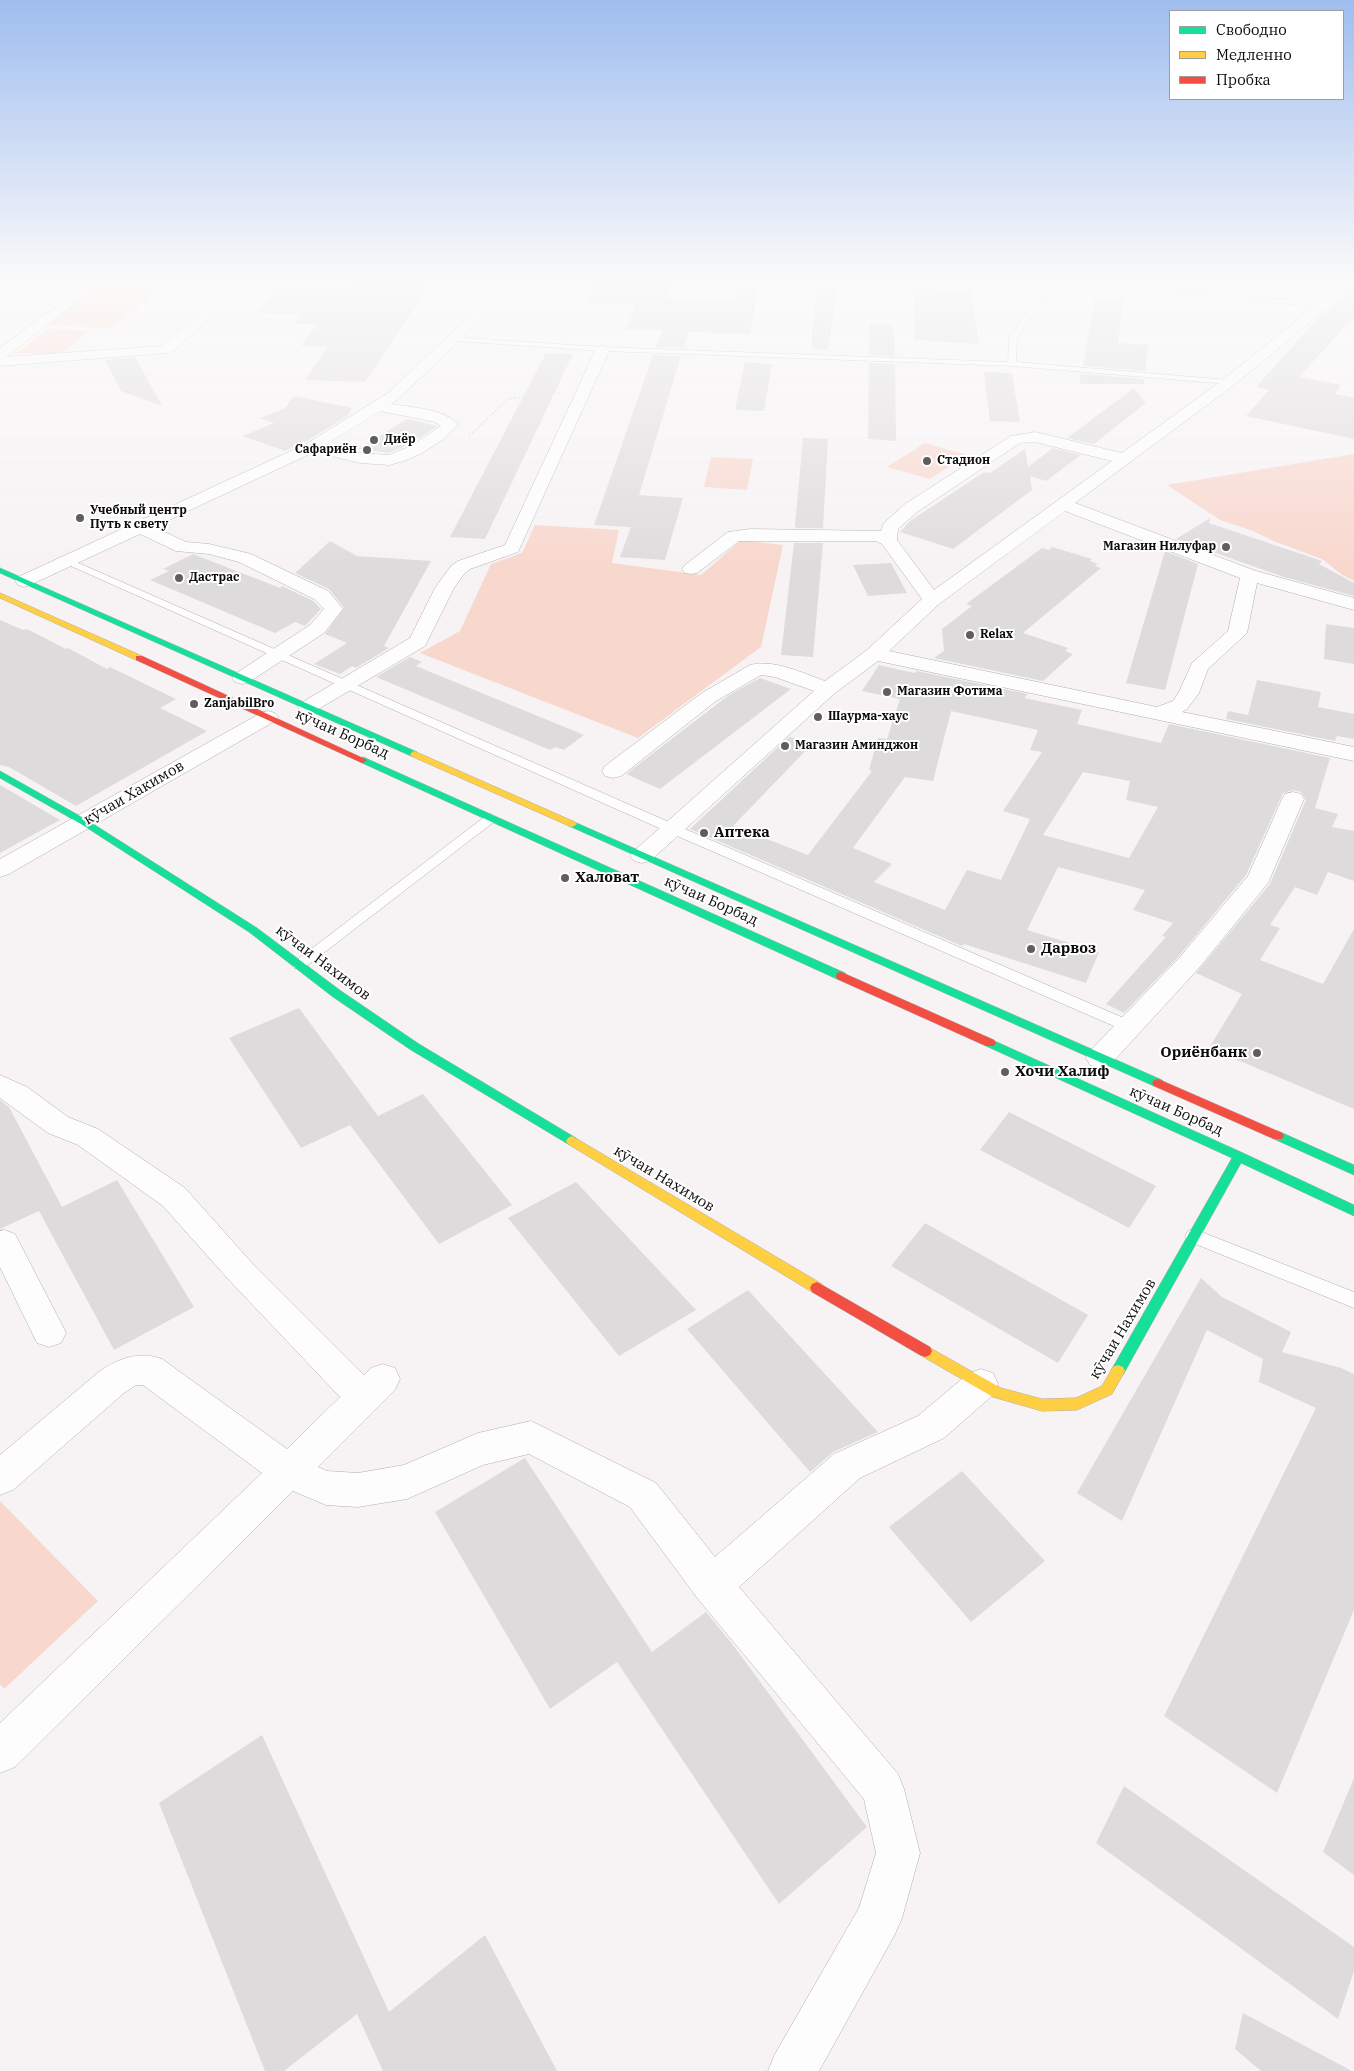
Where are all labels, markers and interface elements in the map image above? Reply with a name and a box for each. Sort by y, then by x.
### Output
legend [1169,10,1344,100]
text: Свободно [1216,20,1287,39]
text: Медленно [1216,45,1292,64]
text: Пробка [1216,70,1271,89]
place label: Диëр [384,433,416,447]
marker: Диëр [368,434,380,446]
place label: Сафариëн [295,443,357,457]
marker: Сафариëн [361,444,373,456]
place label: Стадион [937,454,990,468]
marker: Стадион [921,455,933,467]
place label: Учебный центр Путь к свету [90,504,187,532]
marker: Учебный центр Путь к свету [74,512,86,524]
place label: Магазин Нилуфар [1103,540,1216,554]
marker: Магазин Нилуфар [1220,541,1232,553]
place label: Дастрас [189,571,240,585]
marker: Дастрас [173,572,185,584]
place label: Relax [980,628,1013,642]
marker: Relax [964,629,976,641]
place label: Магазин Фотима [897,685,1003,699]
marker: Магазин Фотима [881,686,893,698]
place label: ZanjabilBro [204,697,274,711]
marker: ZanjabilBro [188,698,200,710]
street label: кӯчаи Борбад [292,705,392,763]
place label: Шаурма-хаус [828,710,908,724]
marker: Шаурма-хаус [812,711,824,723]
place label: Магазин Аминджон [795,739,918,753]
marker: Магазин Аминджон [779,740,791,752]
street label: кӯчаи Хакимов [81,757,187,829]
place label: Аптека [714,824,770,842]
marker: Аптека [698,827,710,839]
place label: Халоват [575,869,639,887]
marker: Халоват [559,872,571,884]
street label: кӯчаи Борбад [661,872,761,930]
street label: кӯчаи Нахимов [272,921,374,1005]
place label: Дарвоз [1041,940,1096,958]
marker: Дарвоз [1025,943,1037,955]
place label: Ориёнбанк [1160,1044,1247,1062]
marker: Ориёнбанк [1251,1047,1263,1059]
place label: Хочи Халиф [1015,1063,1110,1081]
marker: Хочи Халиф [999,1066,1011,1078]
street label: кӯчаи Борбад [1126,1082,1226,1140]
street label: кӯчаи Нахимов [610,1142,718,1216]
street label: кӯчаи Нахимов [1086,1275,1160,1383]

